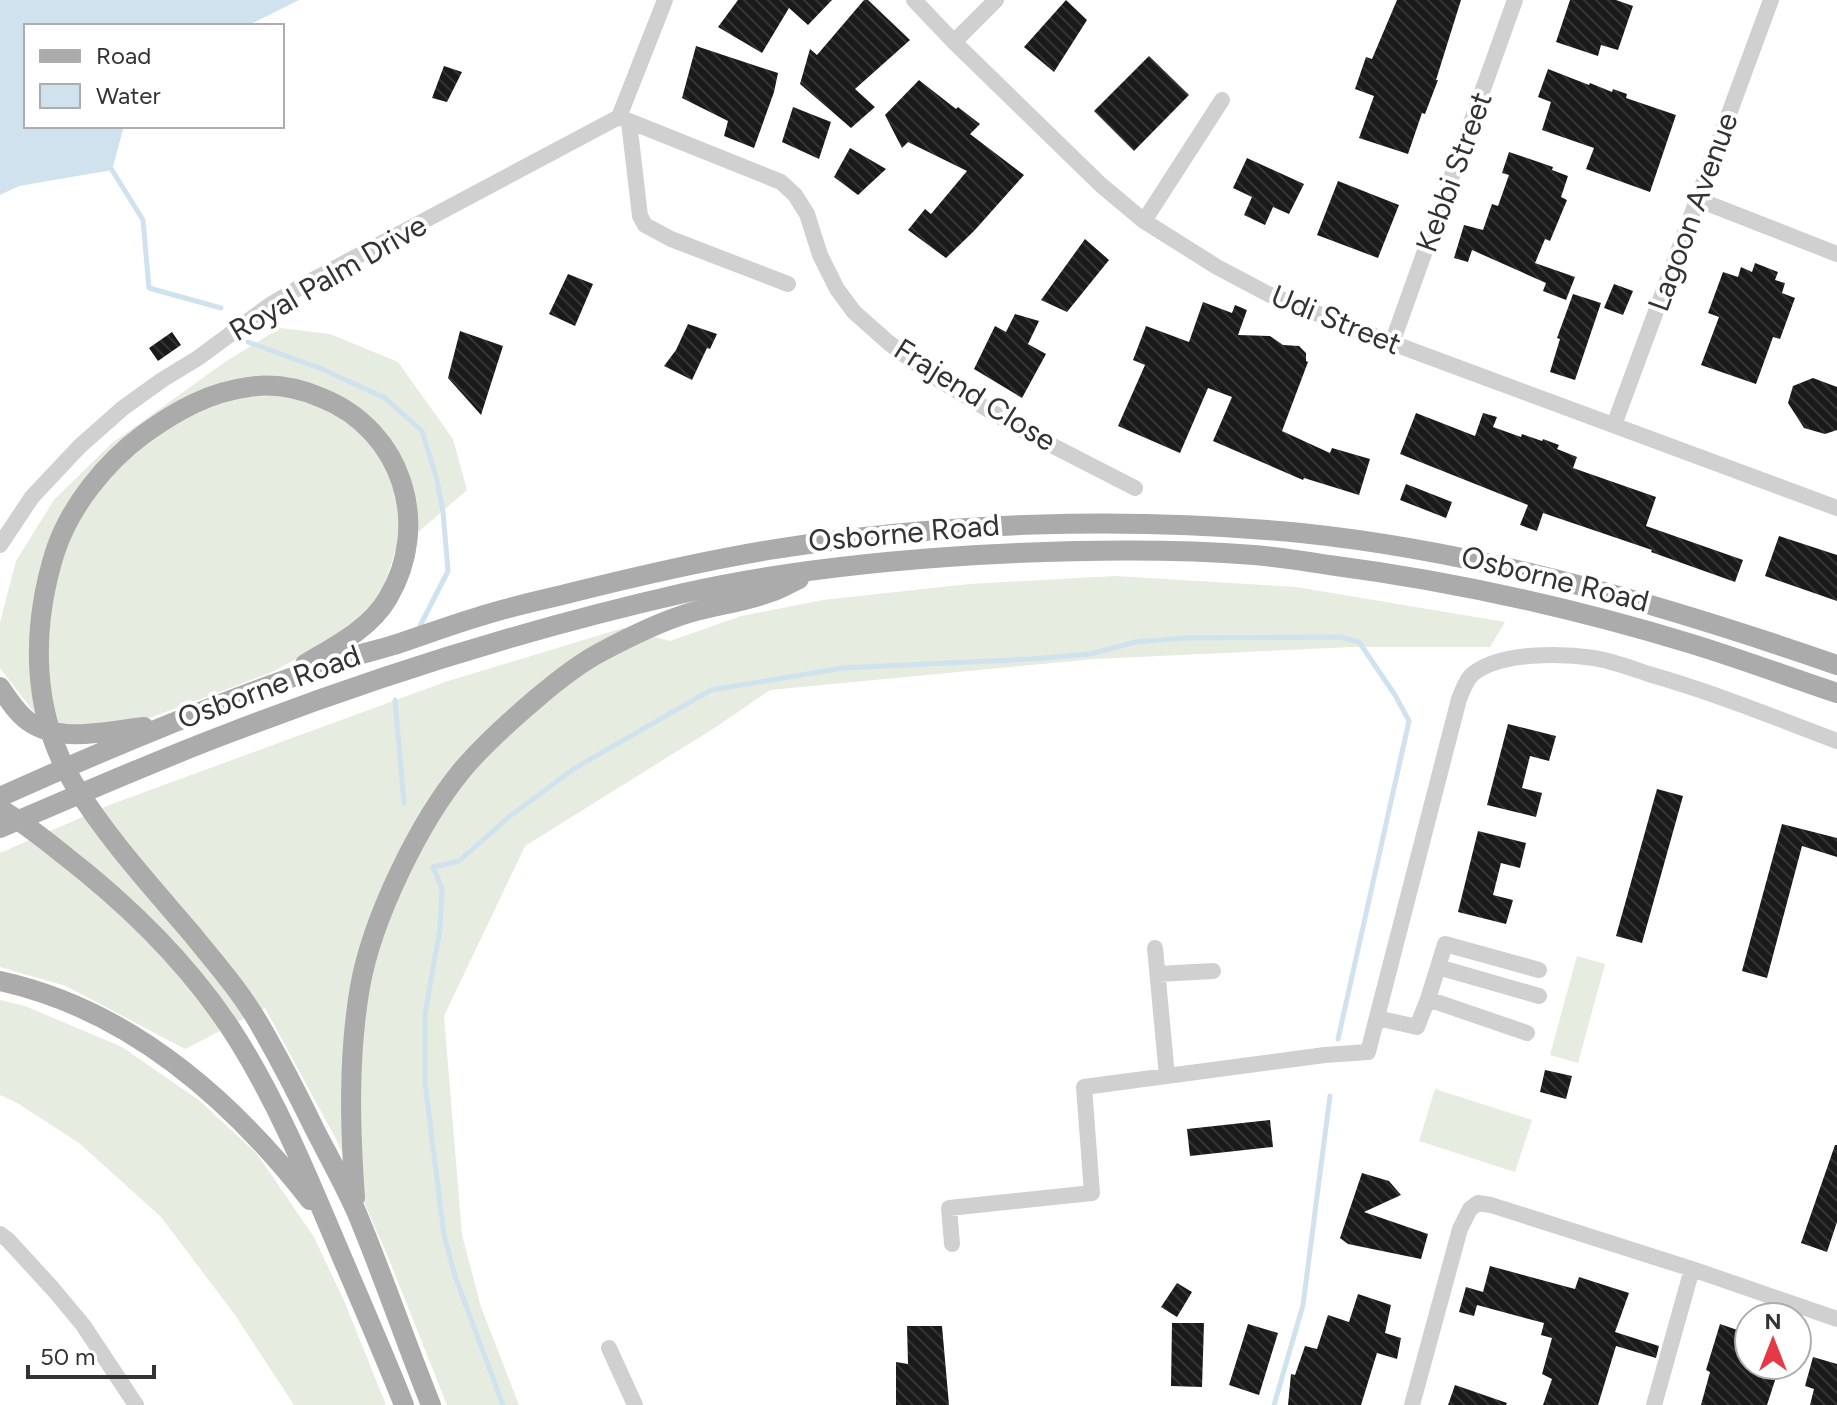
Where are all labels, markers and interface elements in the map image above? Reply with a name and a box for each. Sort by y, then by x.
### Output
legend [24,24,284,128]
text: Road [96,41,151,70]
text: Water [96,81,161,110]
street label: Kebbi Street [1407,87,1500,257]
street label: Lagoon Avenue [1639,107,1746,316]
street label: Royal Palm Drive [222,206,433,349]
street label: Udi Street [1266,277,1407,362]
street label: Frajend Close [888,330,1063,459]
street label: Osborne Road [807,506,1001,559]
street label: Osborne Road [1458,537,1653,620]
street label: Osborne Road [172,636,365,737]
north arrow [1733,1301,1813,1381]
text: N [1764,1308,1782,1335]
scale bar [28,1329,154,1379]
text: 50 m [40,1342,96,1371]

